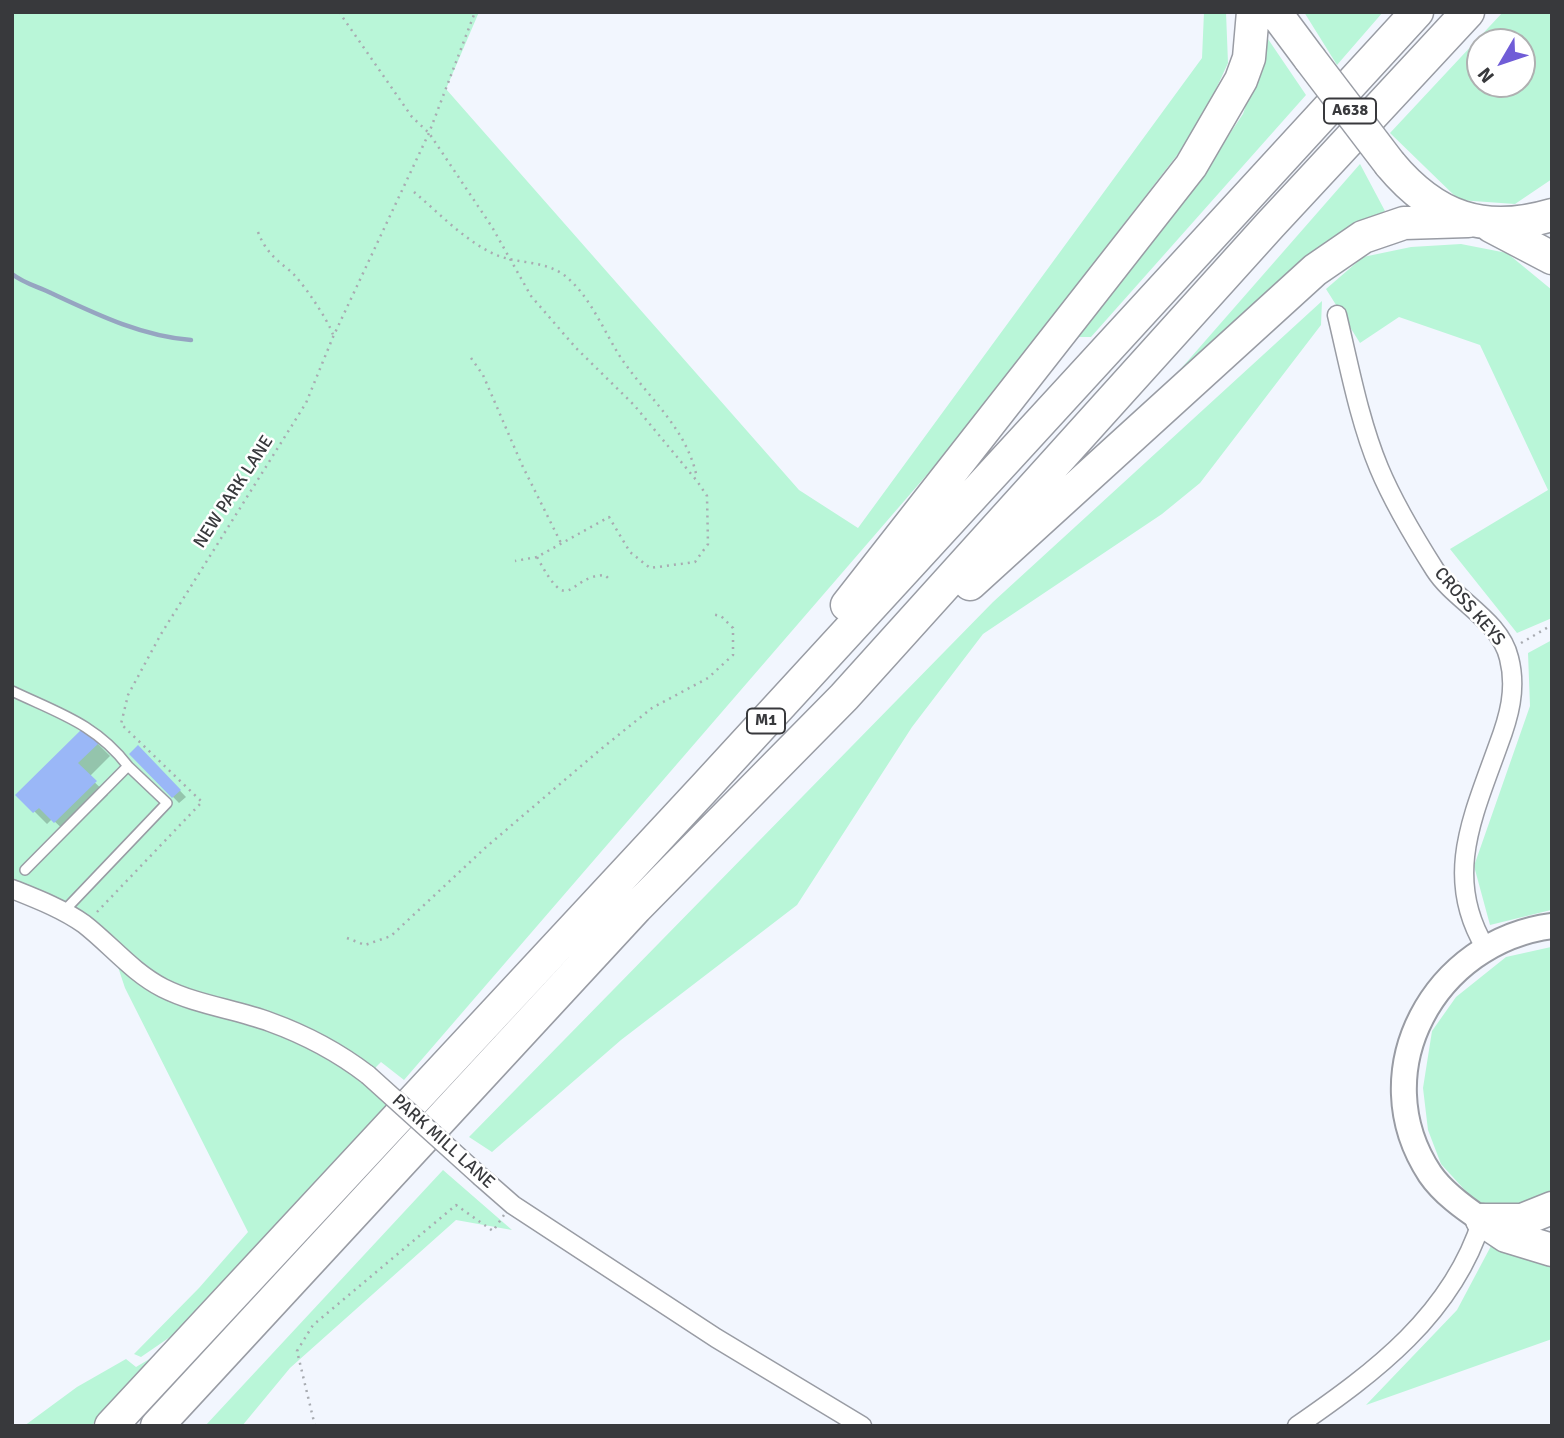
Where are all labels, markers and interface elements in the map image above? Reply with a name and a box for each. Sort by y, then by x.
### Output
north arrow [1466,28,1536,98]
text: N [1473,62,1500,88]
road number: A638 [1324,99,1376,124]
street label: NEW PARK LANE [190,432,278,552]
street label: CROSS KEYS [1429,563,1509,651]
road number: M1 [747,708,785,734]
street label: PARK MILL LANE [387,1090,499,1194]

